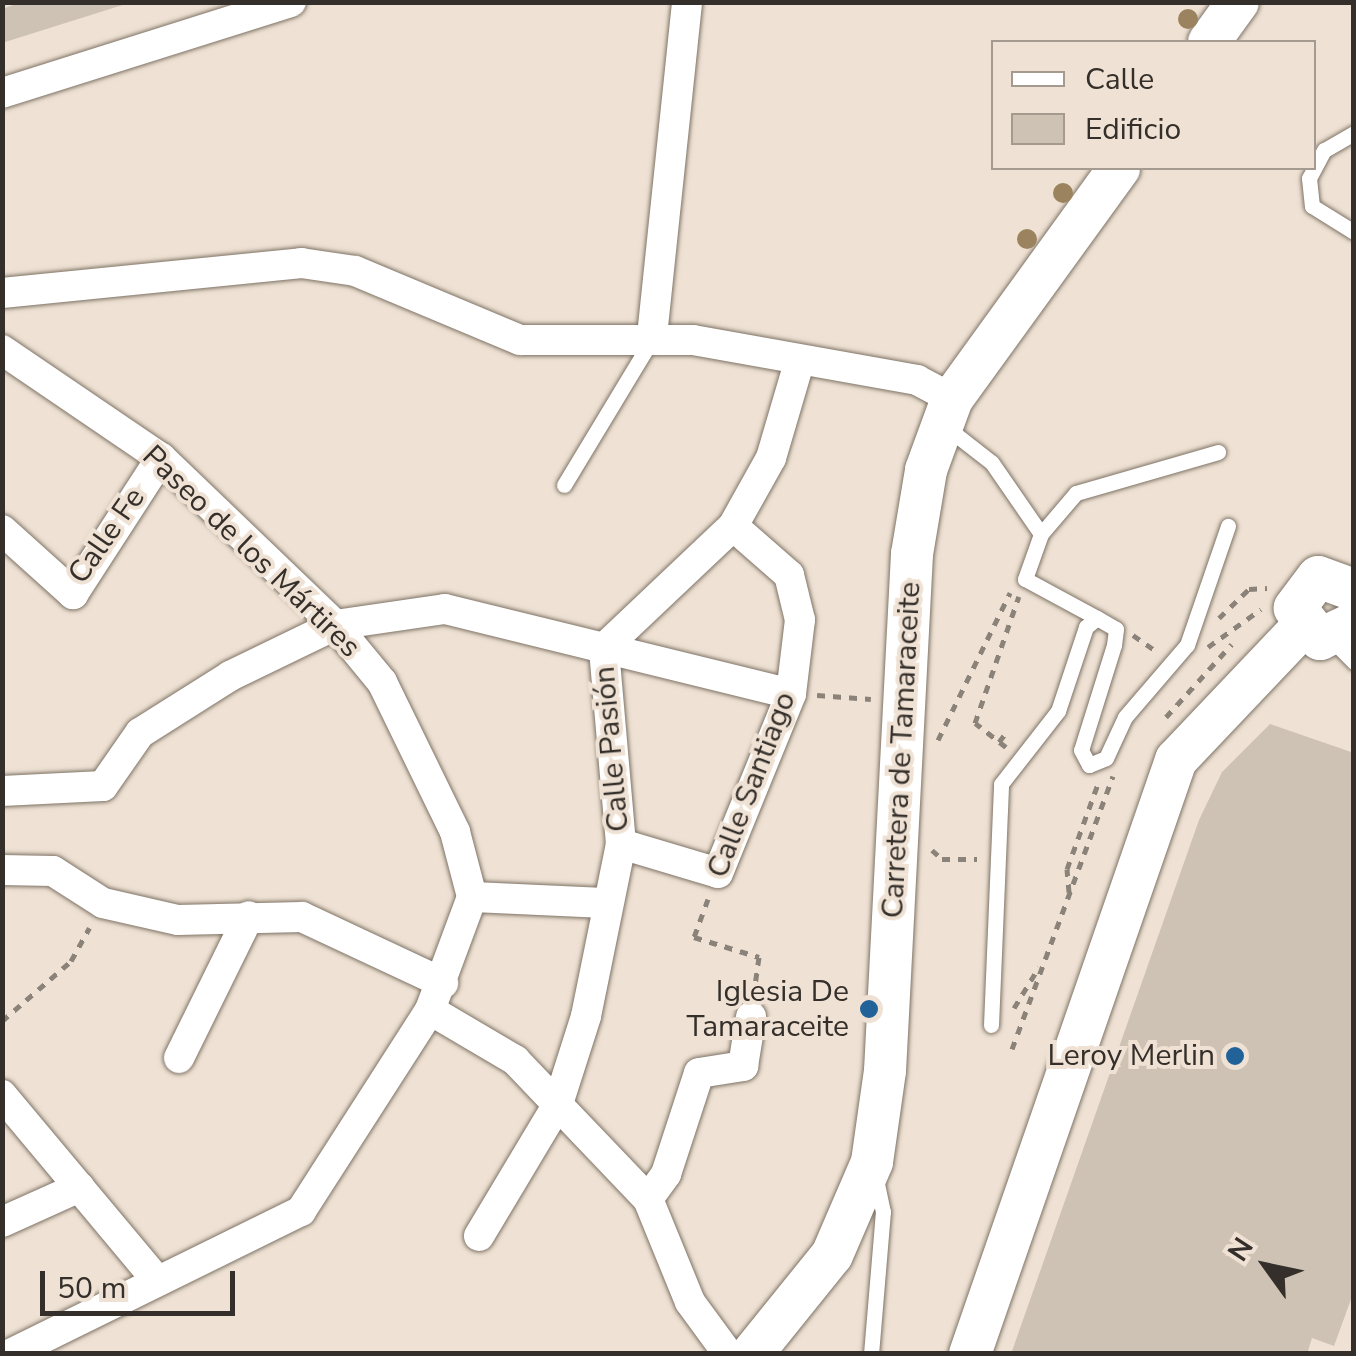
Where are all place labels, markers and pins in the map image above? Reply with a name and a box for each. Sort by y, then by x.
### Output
place label: Iglesia De Tamaraceite [686,974,849,1044]
marker: Iglesia De Tamaraceite [858,998,880,1020]
place label: Leroy Merlin [1048,1038,1215,1074]
marker: Leroy Merlin [1224,1045,1246,1067]

